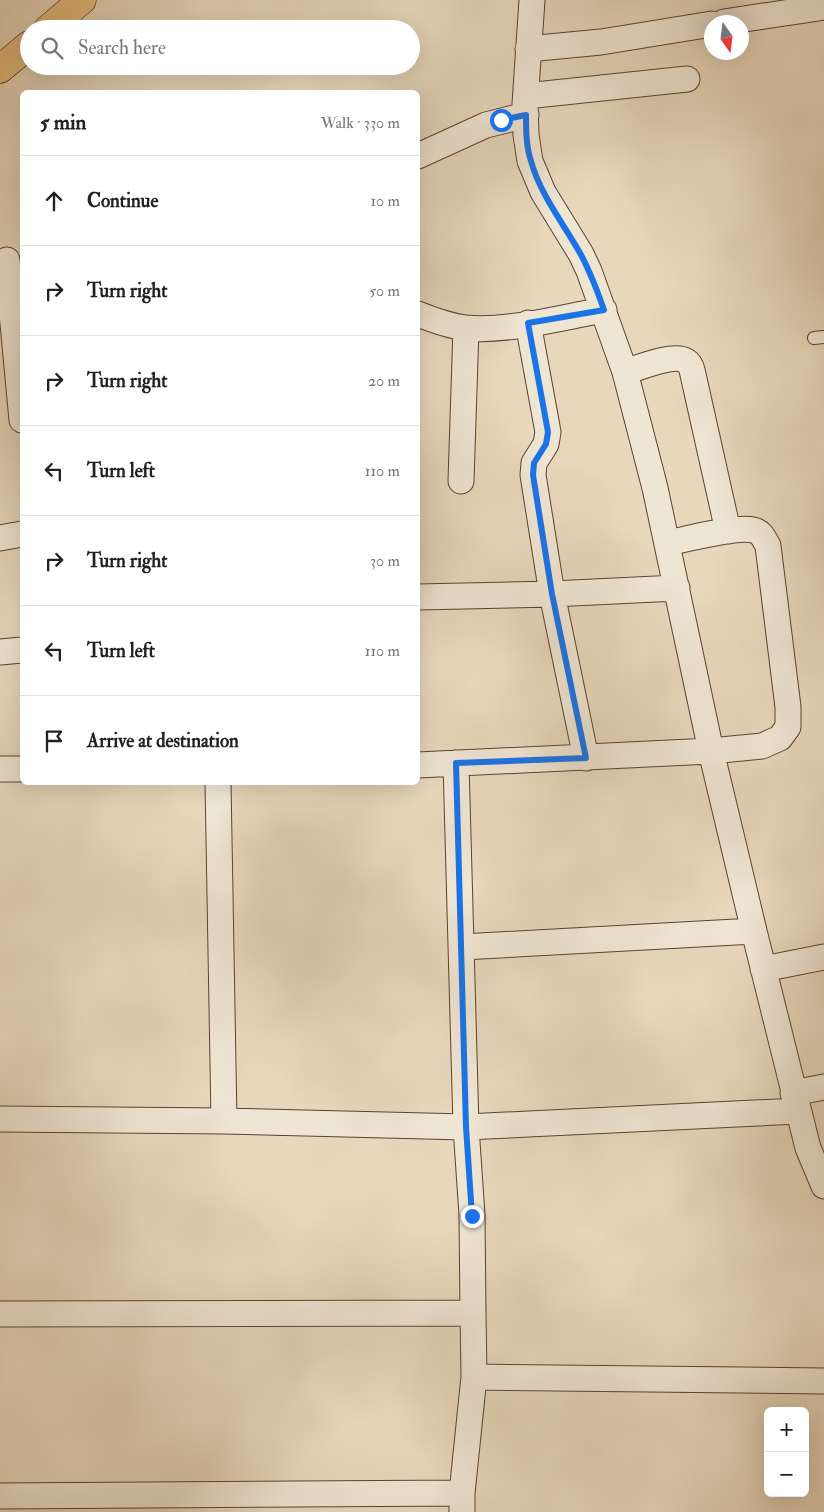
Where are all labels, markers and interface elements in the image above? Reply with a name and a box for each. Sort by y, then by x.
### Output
north arrow [704,15,749,60]
search box [20,20,420,75]
icon: search [38,34,66,62]
text: Search here [78,36,166,60]
text: 5 min [40,109,86,136]
route start [490,109,513,132]
text: Walk · 330 m [321,113,400,133]
icon: ahead [40,187,68,215]
text: Continue [87,189,158,213]
text: 10 m [370,191,400,211]
icon: right [40,277,68,305]
text: Turn right [87,279,167,303]
text: 50 m [369,281,400,301]
icon: right [40,367,68,395]
text: Turn right [87,369,167,393]
text: 20 m [368,371,400,391]
icon: left [40,457,68,485]
text: Turn left [87,459,155,483]
text: 110 m [365,461,400,481]
icon: right [40,547,68,575]
text: Turn right [87,549,167,573]
text: 30 m [370,551,400,571]
icon: left [40,637,68,665]
text: Turn left [87,639,155,663]
text: 110 m [365,641,400,661]
icon: arrive [40,727,68,755]
text: Arrive at destination [87,729,239,753]
route end [461,1205,484,1228]
map controls [764,1407,809,1497]
button: + [764,1407,809,1452]
button: − [764,1452,809,1497]

